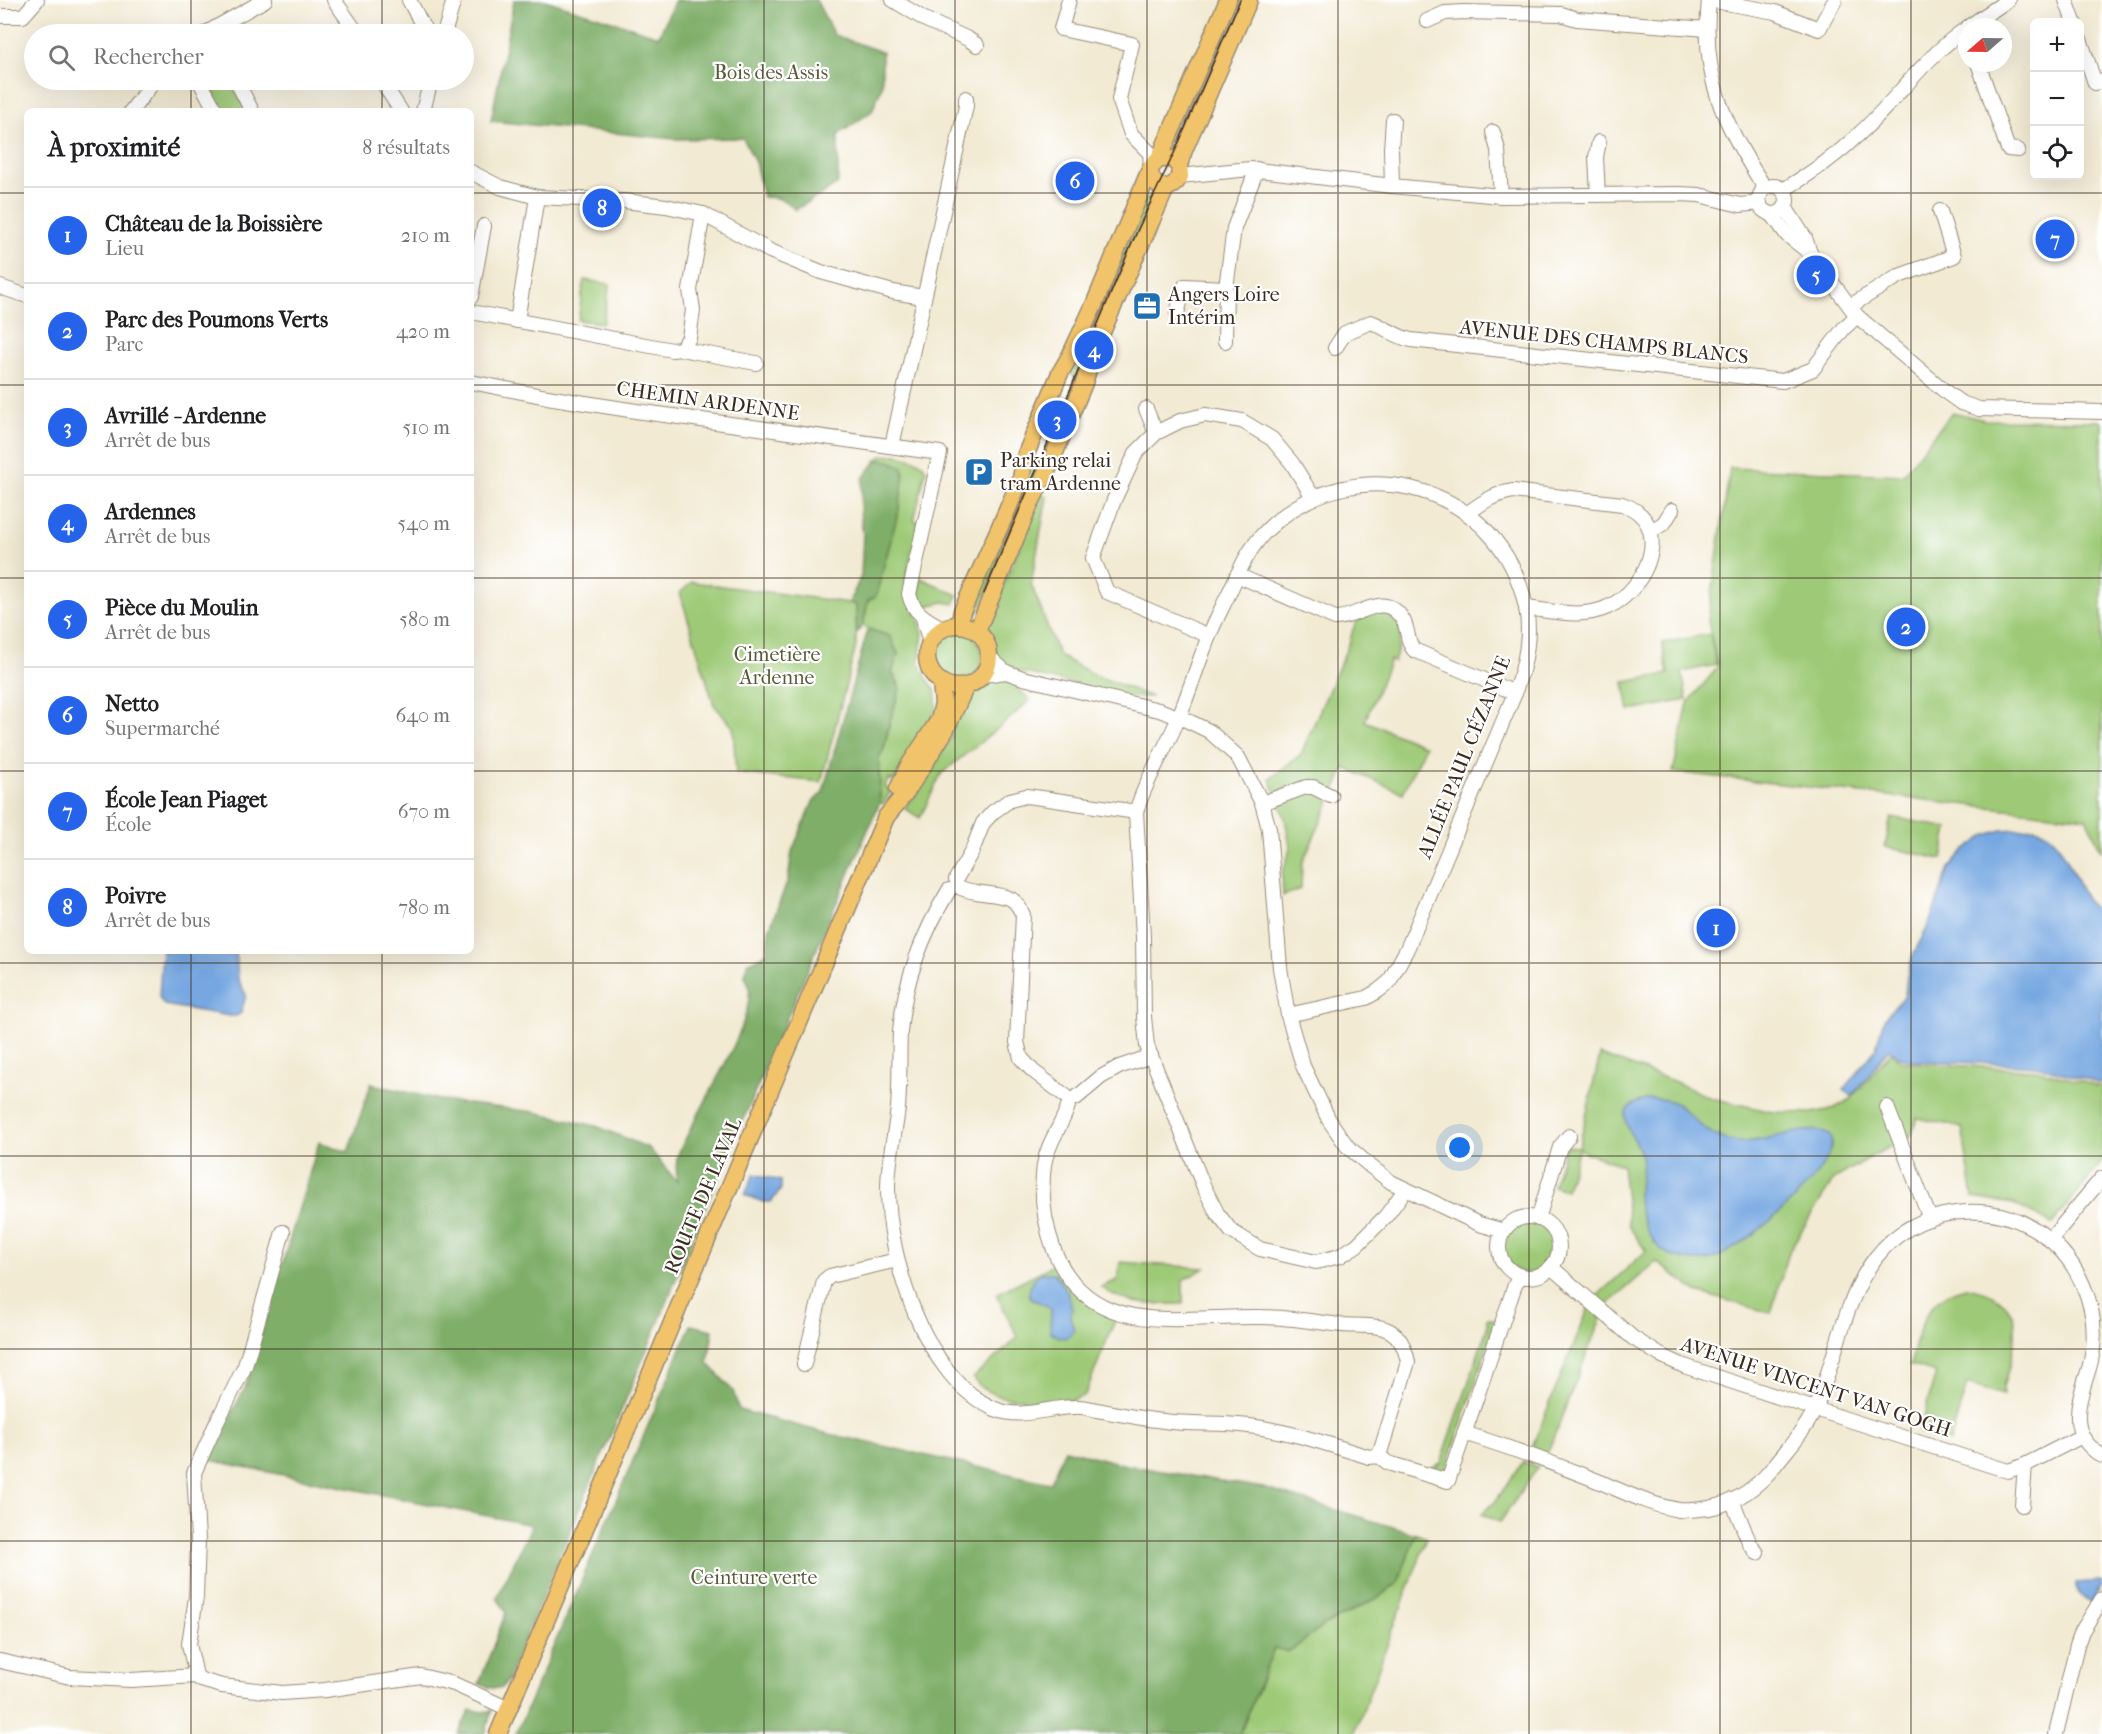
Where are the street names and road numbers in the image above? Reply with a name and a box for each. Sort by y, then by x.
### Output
street label: AVENUE DES CHAMPS BLANCS [1457,315,1750,369]
street label: CHEMIN ARDENNE [615,377,801,425]
street label: ALLÉE PAUL CÉZANNE [1412,652,1515,862]
street label: ROUTE DE LAVAL [660,1114,746,1278]
street label: AVENUE VINCENT VAN GOGH [1677,1332,1954,1442]

